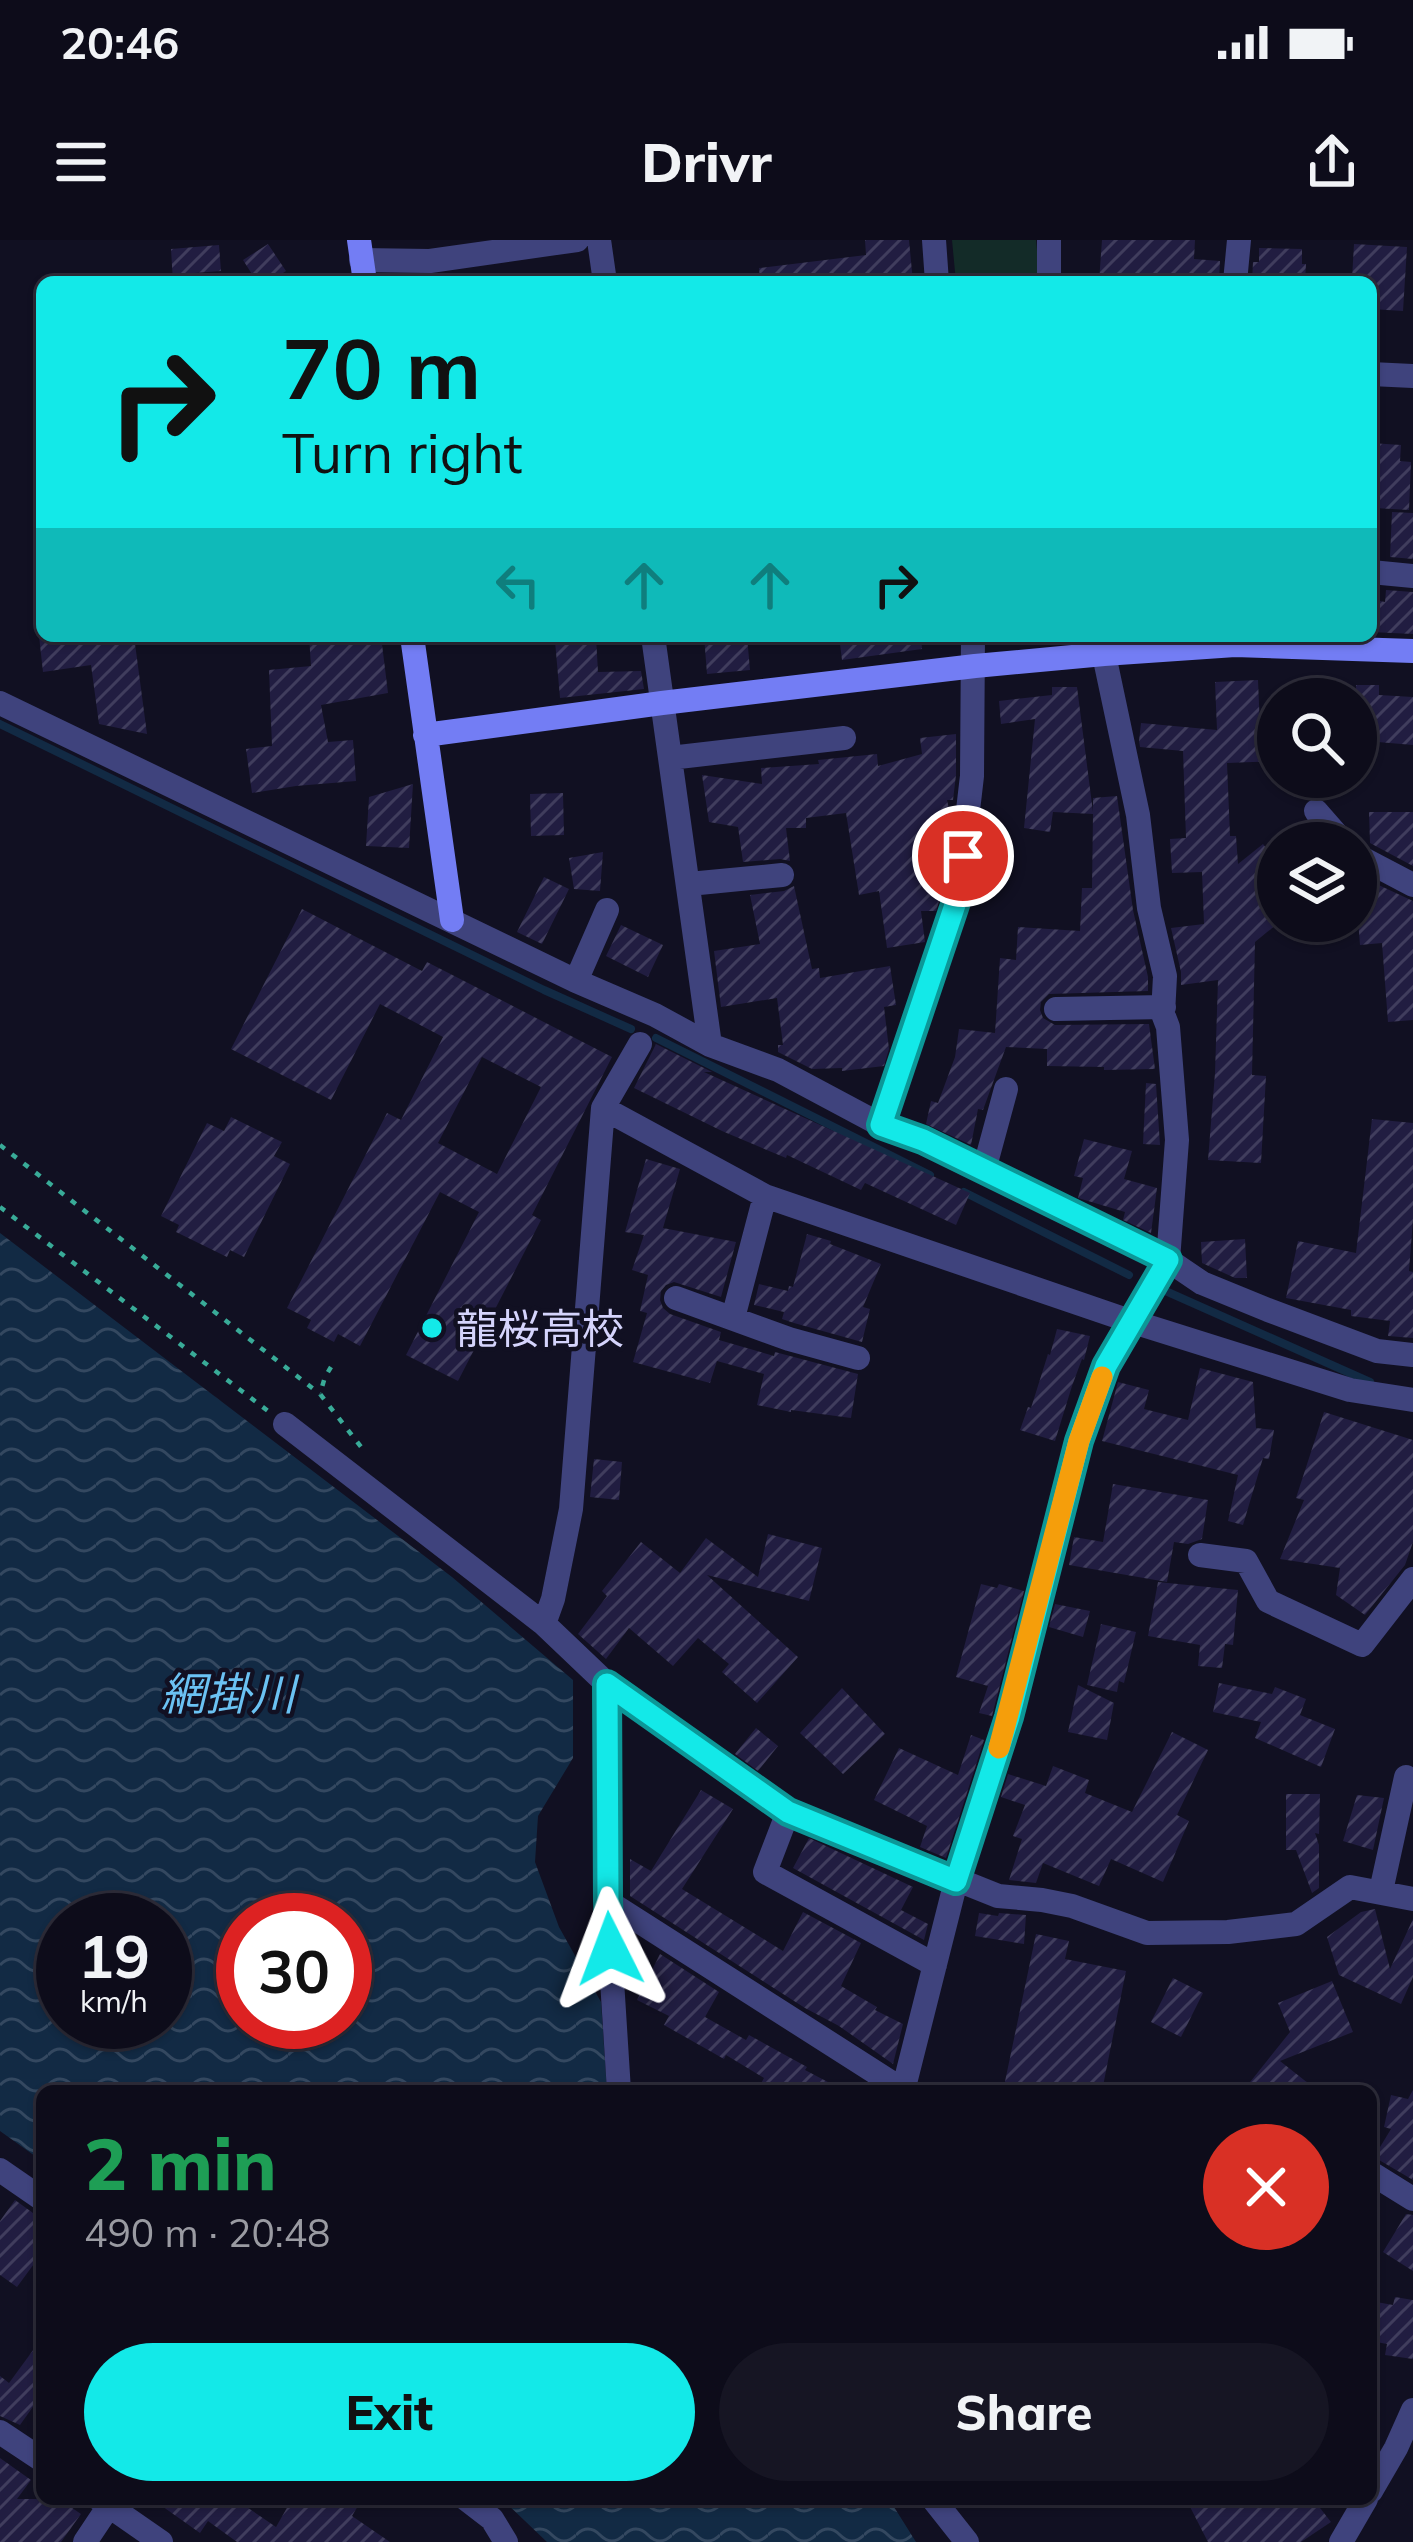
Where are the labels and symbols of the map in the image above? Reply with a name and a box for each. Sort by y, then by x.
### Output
pin [912,805,1014,907]
place label: 龍桜高校 [456,1302,624,1355]
marker: 龍桜高校 [419,1315,445,1341]
water label: 網掛川 [160,1665,299,1721]
position arrow [547,1886,673,2012]
speed limit sign: 30 [216,1893,372,2049]

